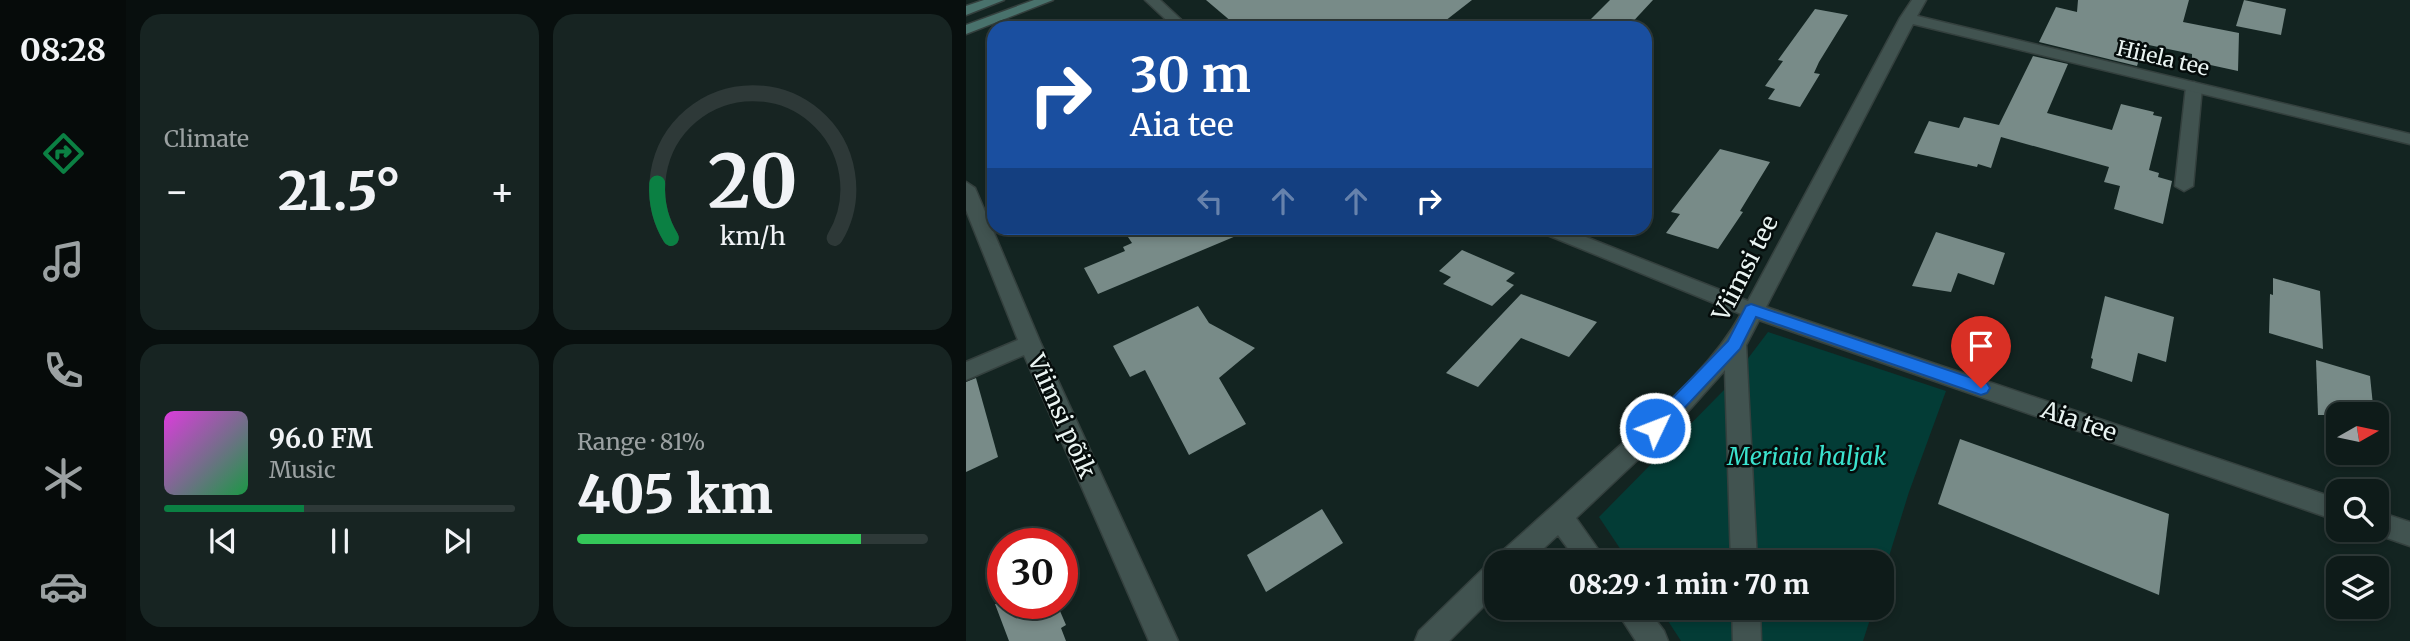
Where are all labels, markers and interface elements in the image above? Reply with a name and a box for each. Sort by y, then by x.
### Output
text: 08:28 [20,30,106,70]
street label: Hiiela tee [2114,34,2212,82]
text: 30 m [1130,44,1251,105]
icon: right [1015,49,1106,140]
text: Aia tee [1130,105,1234,145]
text: Climate [164,124,249,153]
icon: directions [39,129,88,178]
text: 20 [708,136,798,228]
text: 21.5° [278,159,401,224]
text: − [164,168,189,215]
text: + [490,168,515,215]
icon: left [1191,182,1229,220]
icon: ahead [1264,182,1302,220]
icon: ahead [1337,182,1375,220]
icon: right [1410,182,1448,220]
street label: Viimsi tee [1705,210,1785,327]
text: km/h [719,220,786,252]
icon: music [39,237,88,286]
pin [1951,316,2011,388]
icon: arrive [1962,327,2000,365]
icon: phone [39,346,88,395]
street label: Viimsi põik [1021,348,1103,483]
position arrow [1618,391,1692,465]
street label: Aia tee [2036,393,2121,448]
north arrow [2326,402,2389,466]
map controls [2326,402,2389,619]
text: 96.0 FM [269,422,373,455]
text: Range · 81% [577,427,705,456]
park label: Meriaia haljak [1727,441,1886,472]
icon: climate [39,454,88,503]
text: Music [269,455,336,484]
text: 405 km [577,462,773,527]
button: search [2326,479,2389,542]
icon: previous [204,522,242,560]
icon: pause [321,522,359,560]
icon: next [438,522,476,560]
speed limit sign: 30 [987,528,1078,619]
button: layers [2326,556,2389,619]
icon: car [39,562,88,611]
text: 08:29 · 1 min · 70 m [1569,568,1809,601]

